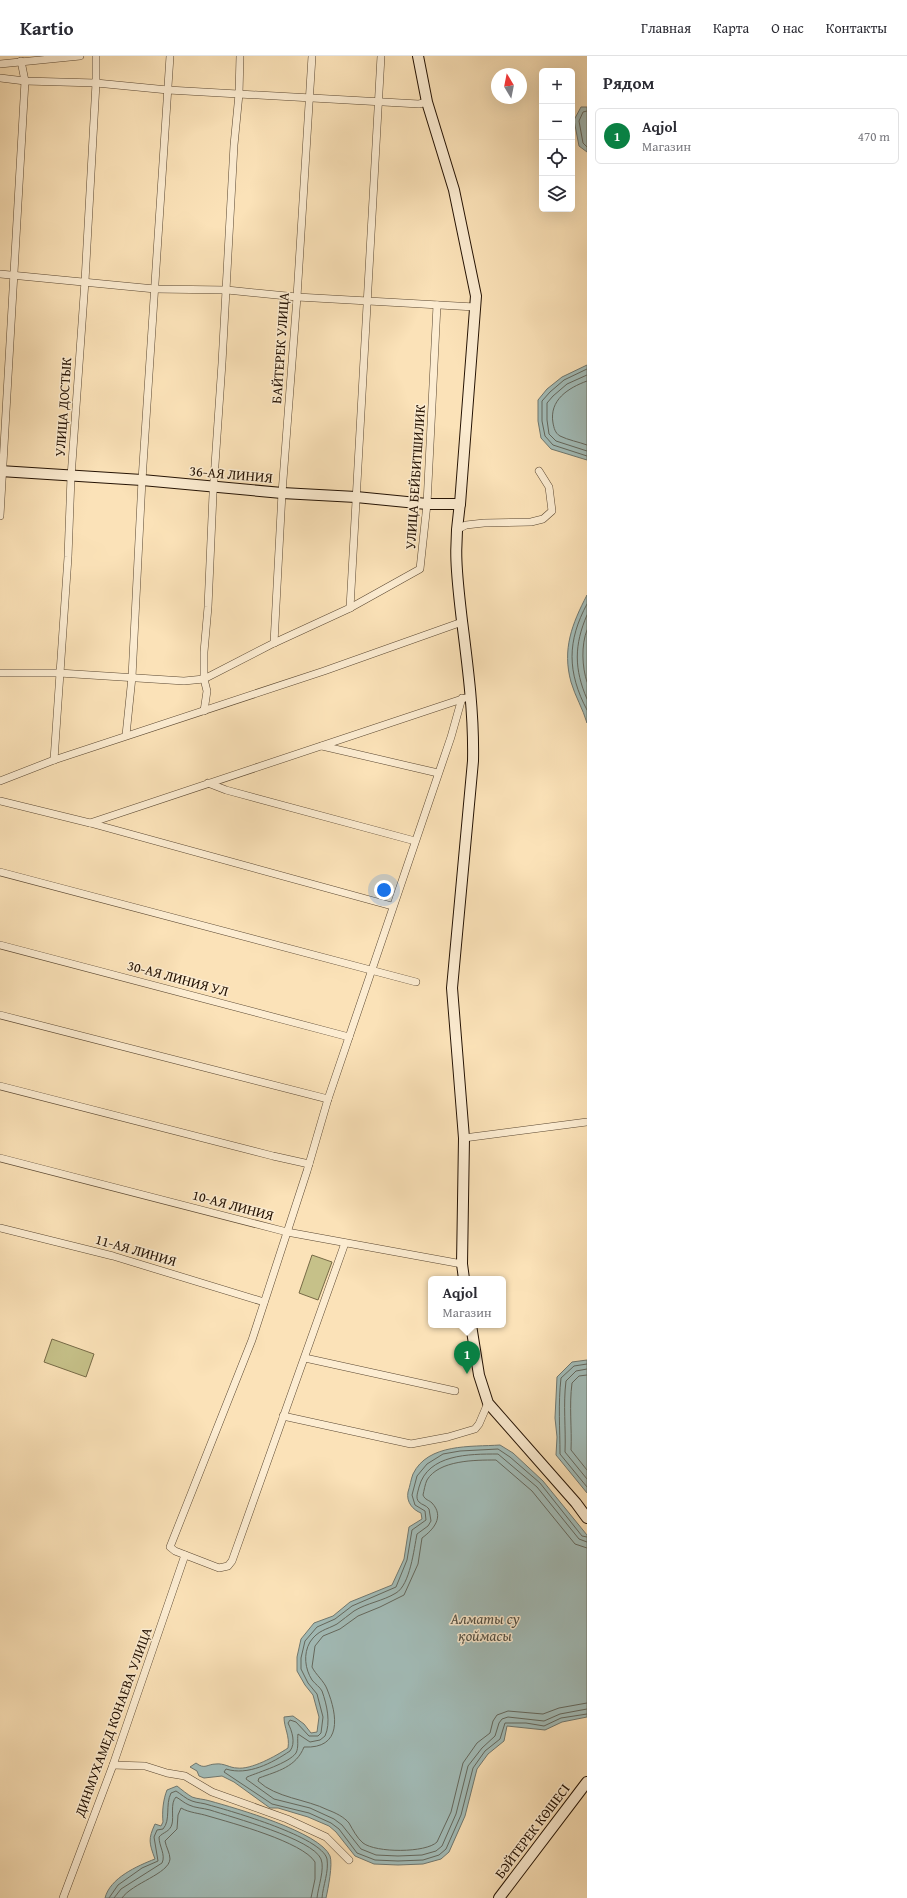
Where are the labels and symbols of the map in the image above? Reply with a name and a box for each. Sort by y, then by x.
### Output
north arrow [491,68,527,104]
street label: БАЙТЕРЕК УЛИЦА [266,291,294,404]
street label: УЛИЦА ДОСТЫК [50,356,76,457]
street label: УЛИЦА БЕЙБИТШИЛИК [400,403,430,550]
street label: 36-АЯ ЛИНИЯ [189,460,273,488]
your location [374,880,394,900]
street label: 30-АЯ ЛИНИЯ УЛ [125,955,231,1001]
street label: 10-АЯ ЛИНИЯ [190,1185,276,1225]
street label: 11-АЯ ЛИНИЯ [93,1229,179,1271]
pin: 1 [454,1341,480,1374]
water label: Алматы су қоймасы [449,1608,520,1646]
street label: ДИНМУХАМЕД КОНАЕВА УЛИЦА [69,1624,157,1820]
street label: БӘЙТЕРЕК КӨШЕСІ [490,1779,574,1883]

